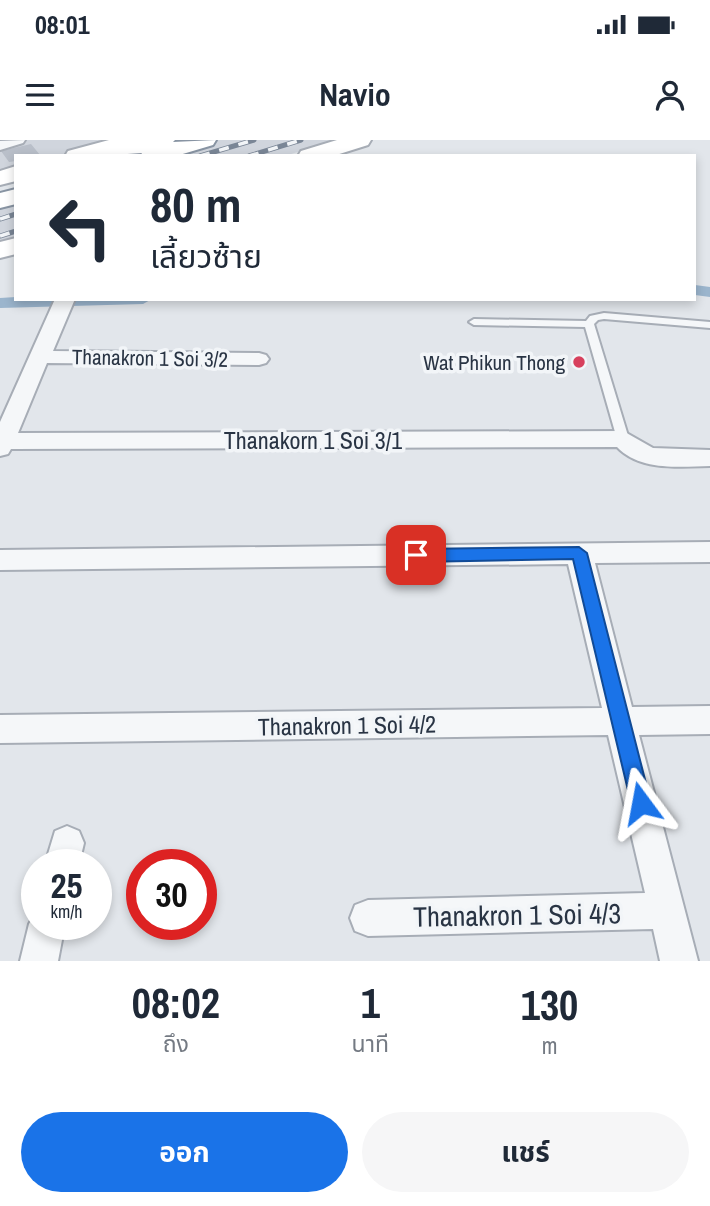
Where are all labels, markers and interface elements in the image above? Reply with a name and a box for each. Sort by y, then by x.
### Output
text: 08:01 [35,7,90,42]
text: Navio [319,73,391,116]
icon: menu [21,76,59,114]
icon: person [651,76,689,114]
text: 80 m [150,171,242,237]
icon: left [35,182,126,273]
text: เลี้ยวซ้าย [150,235,262,278]
street label: Thanakron 1 Soi 3/2 [72,342,228,374]
place label: Wat Phikun Thong [423,348,565,377]
marker: Wat Phikun Thong [571,354,587,370]
street label: Thanakorn 1 Soi 3/1 [224,424,402,456]
pin [386,525,446,585]
icon: arrive [397,536,435,574]
street label: Thanakron 1 Soi 4/2 [258,707,436,743]
position arrow [604,766,678,840]
speed limit sign: 30 [126,849,217,940]
text: 25 [51,862,82,909]
street label: Thanakron 1 Soi 4/3 [413,894,621,936]
text: km/h [51,899,83,924]
text: 08:02 [132,975,220,1031]
text: 1 [361,975,380,1031]
text: 130 [521,977,578,1033]
text: ถึง [163,1028,189,1059]
text: นาที [352,1028,389,1059]
text: m [542,1030,557,1061]
button: ออก [21,1112,348,1192]
button: แชร์ [362,1112,689,1192]

